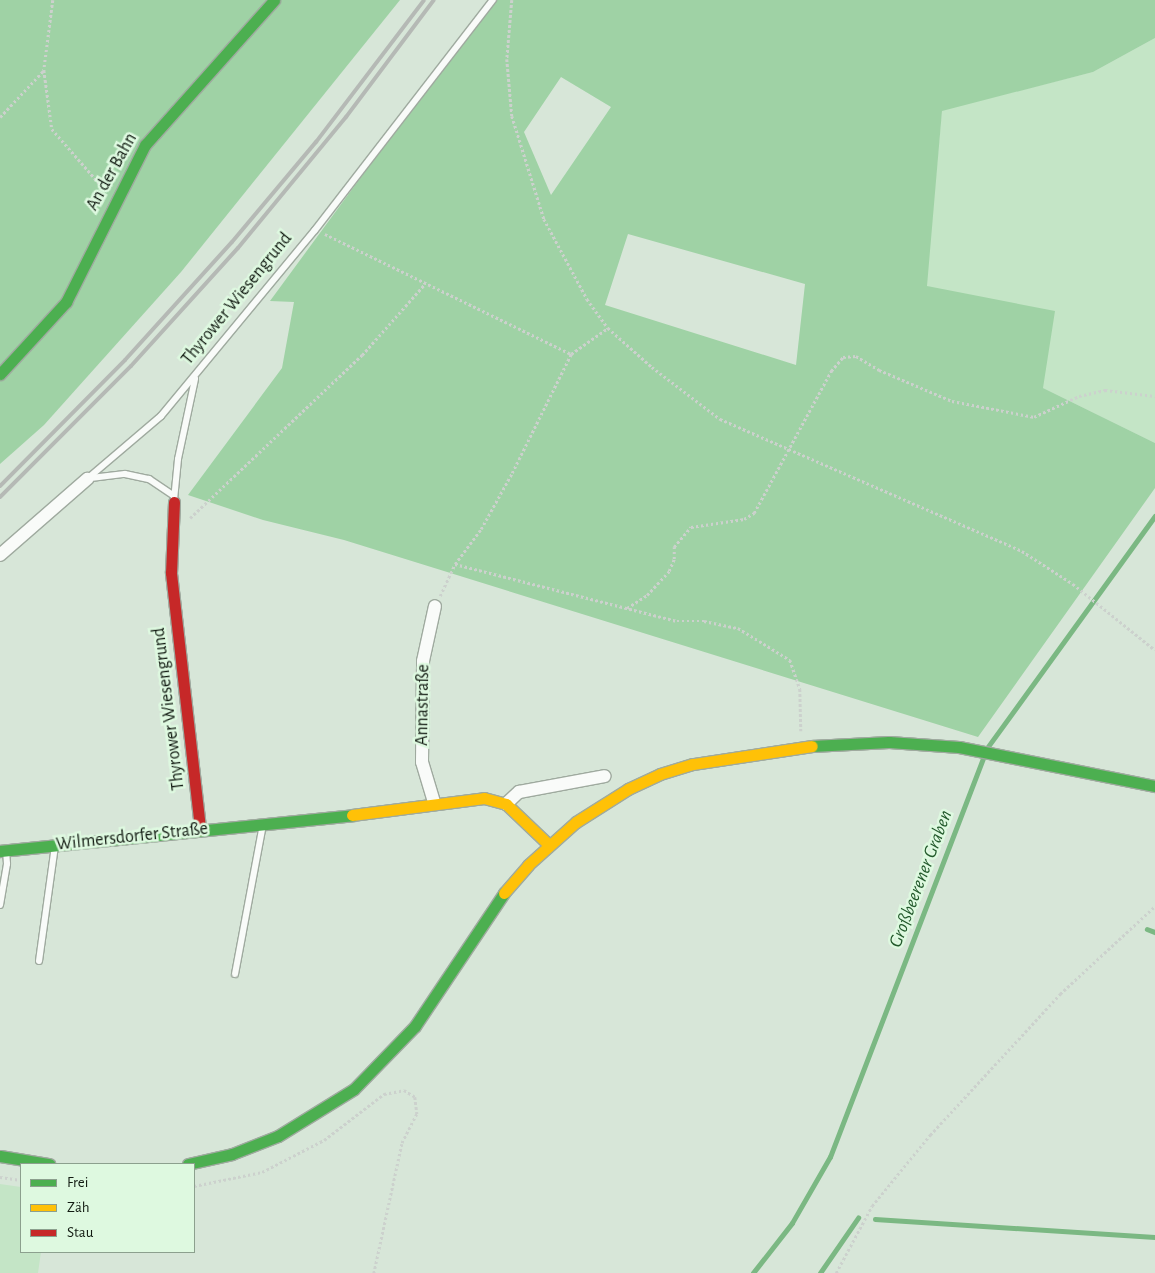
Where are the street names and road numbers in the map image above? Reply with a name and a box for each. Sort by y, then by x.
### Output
street label: An der Bahn [82,129,142,215]
street label: Thyrower Wiesengrund [177,229,297,369]
street label: Thyrower Wiesengrund [148,626,190,792]
street label: Annastraße [411,664,435,746]
street label: Wilmersdorfer Straße [55,818,209,856]

